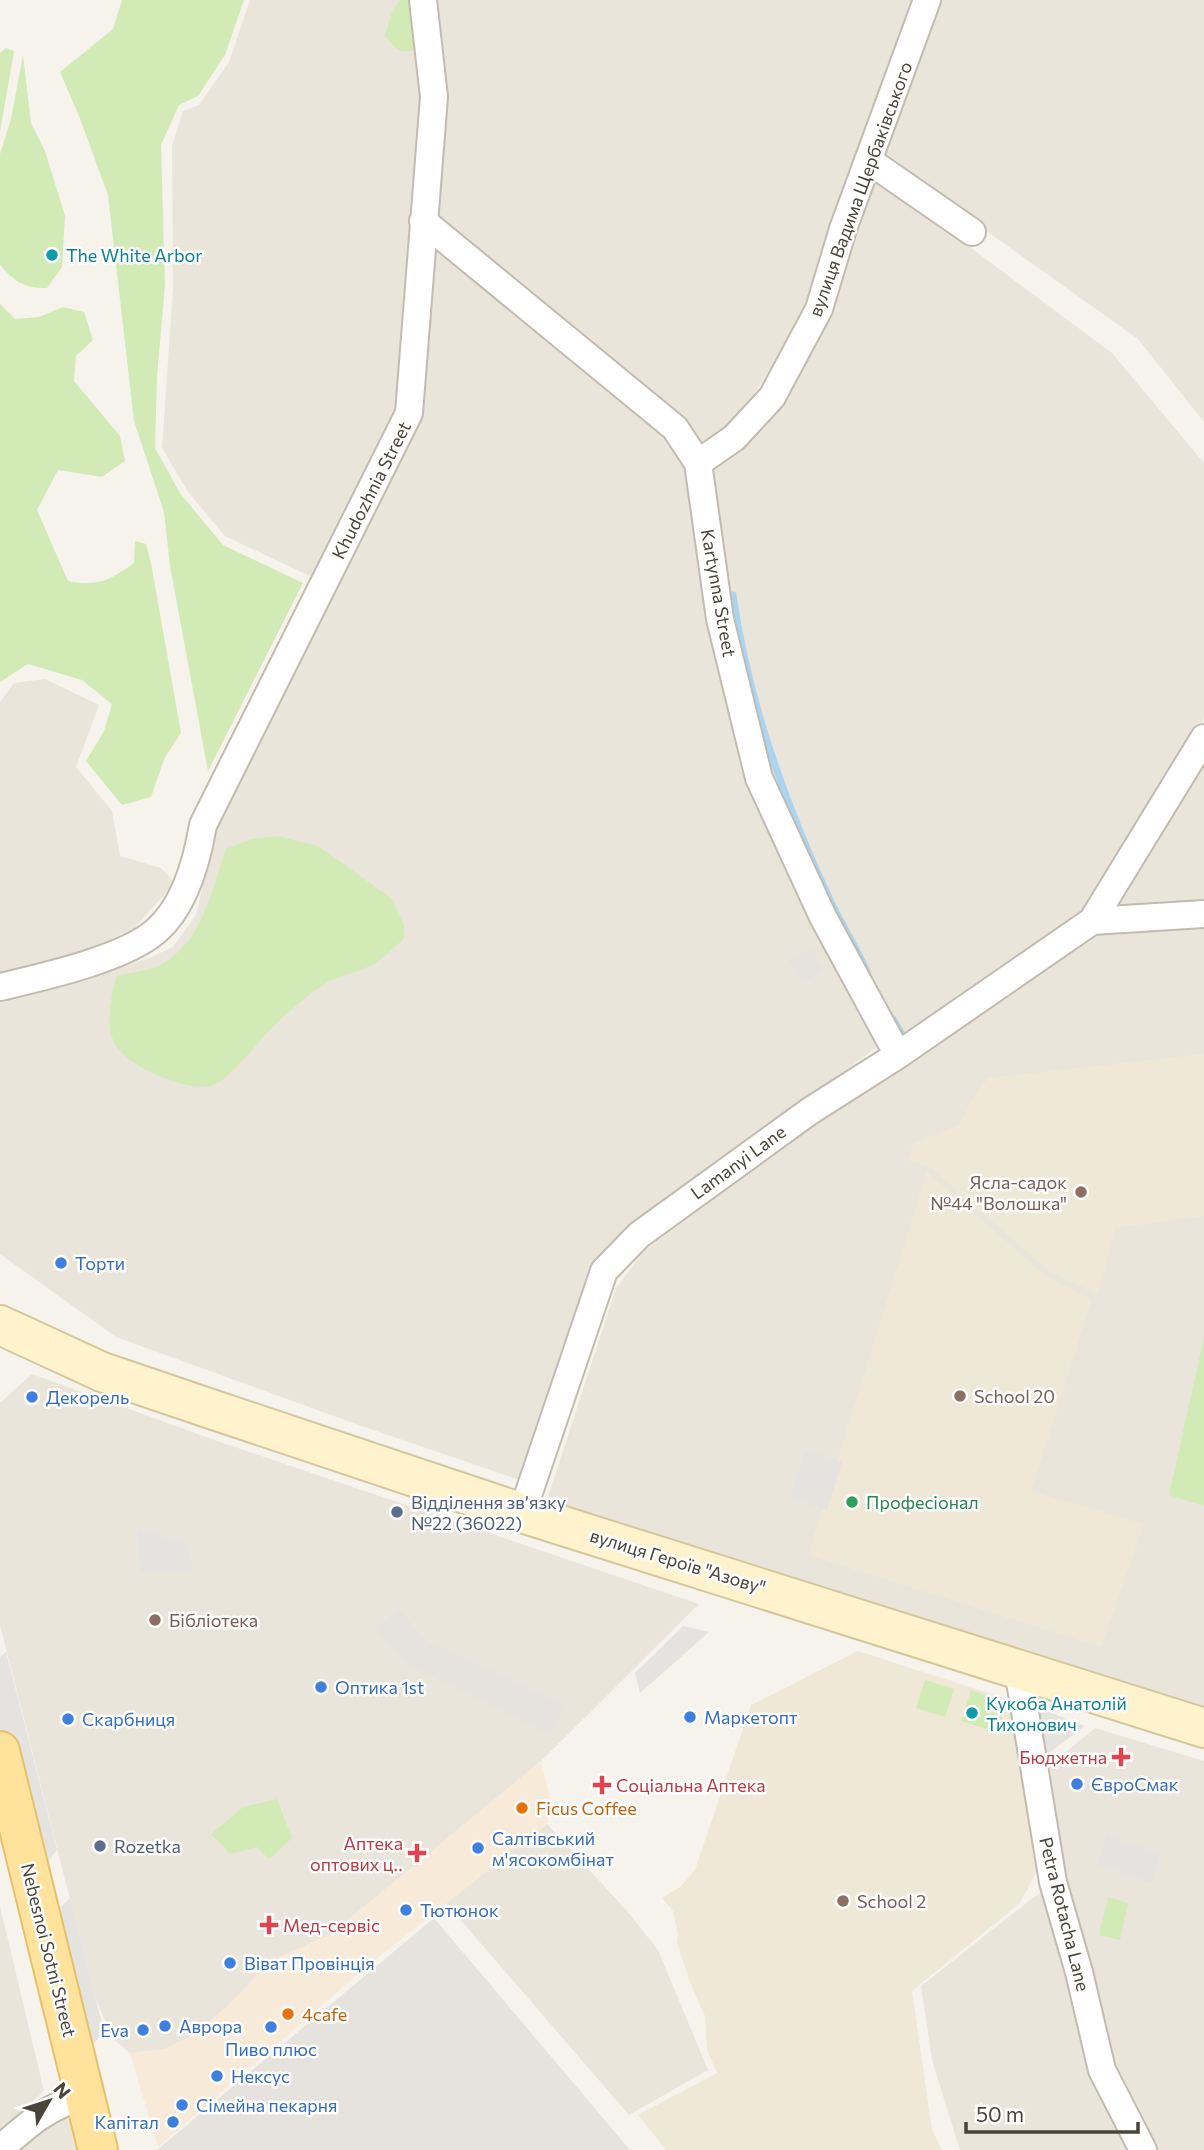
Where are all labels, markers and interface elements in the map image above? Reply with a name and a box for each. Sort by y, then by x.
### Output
street label: вулиця Вадима Щербаківського [804,59,916,319]
place label: The White Arbor [66,244,203,266]
marker: The White Arbor [44,247,60,263]
street label: Khudozhnia Street [327,418,415,562]
street label: Kartynna Street [697,527,741,659]
street label: Lamanyi Lane [686,1120,790,1204]
place label: Ясла-садок №44 "Волошка" [930,1171,1067,1214]
marker: Ясла-садок №44 "Волошка" [1073,1184,1089,1200]
place label: Торти [75,1252,125,1274]
marker: Торти [53,1255,69,1271]
place label: School 20 [974,1385,1055,1407]
place label: Декорель [46,1386,129,1408]
marker: School 20 [952,1388,968,1404]
marker: Декорель [24,1389,40,1405]
place label: Відділення зв’язку №22 (36022) [411,1491,566,1534]
place label: Професіонал [866,1491,979,1513]
marker: Професіонал [844,1494,860,1510]
marker: Відділення зв’язку №22 (36022) [389,1504,405,1520]
street label: вулиця Героїв "Азову" [587,1524,769,1598]
place label: Бібліотека [169,1609,258,1631]
marker: Бібліотека [147,1612,163,1628]
place label: Оптика 1st [335,1676,424,1698]
marker: Оптика 1st [313,1679,329,1695]
place label: Кукоба Анатолій Тихонович [986,1692,1127,1735]
marker: Кукоба Анатолій Тихонович [964,1705,980,1721]
place label: Маркетопт [704,1706,798,1728]
place label: Скарбниця [82,1708,175,1730]
marker: Маркетопт [682,1709,698,1725]
marker: Скарбниця [60,1711,76,1727]
place label: Бюджетна [1019,1746,1107,1768]
marker: Бюджетна [1113,1749,1129,1765]
place label: ЄвроСмак [1091,1773,1179,1795]
place label: Соціальна Аптека [616,1774,766,1796]
marker: ЄвроСмак [1069,1776,1085,1792]
marker: Соціальна Аптека [594,1777,610,1793]
place label: Ficus Coffee [536,1797,637,1819]
marker: Ficus Coffee [514,1800,530,1816]
place label: Салтівський м'ясокомбінат [492,1827,614,1870]
place label: Аптека оптових ц‥ [310,1832,403,1875]
place label: Rozetka [114,1835,181,1857]
street label: Petra Rotacha Lane [1035,1835,1095,1993]
marker: Rozetka [92,1838,108,1854]
marker: Салтівський м'ясокомбінат [470,1840,486,1856]
marker: Аптека оптових ц‥ [409,1845,425,1861]
street label: Nebesnoi Sotni Street [17,1861,81,2039]
place label: School 2 [857,1890,926,1912]
marker: School 2 [835,1893,851,1909]
place label: Тютюнок [420,1899,499,1921]
marker: Тютюнок [398,1902,414,1918]
place label: Мед-сервіс [283,1914,380,1936]
marker: Мед-сервіс [261,1917,277,1933]
place label: Віват Провінція [244,1952,375,1974]
marker: Віват Провінція [222,1955,238,1971]
place label: 4cafe [302,2003,347,2025]
marker: 4cafe [280,2006,296,2022]
place label: Аврора [179,2015,242,2037]
marker: Аврора [157,2018,173,2034]
place label: Eva [100,2019,129,2041]
marker: Пиво плюс [263,2019,279,2035]
marker: Eva [135,2022,151,2038]
place label: Пиво плюс [225,2038,317,2060]
place label: Нексус [231,2065,290,2087]
north arrow [14,2066,84,2136]
marker: Нексус [209,2068,225,2084]
text: N [49,2077,76,2103]
scale bar [966,2090,1138,2134]
place label: Сімейна пекарня [196,2094,338,2116]
marker: Сімейна пекарня [174,2097,190,2113]
text: 50 m [976,2101,1024,2126]
place label: Капітал [95,2111,159,2133]
marker: Капітал [165,2114,181,2130]

